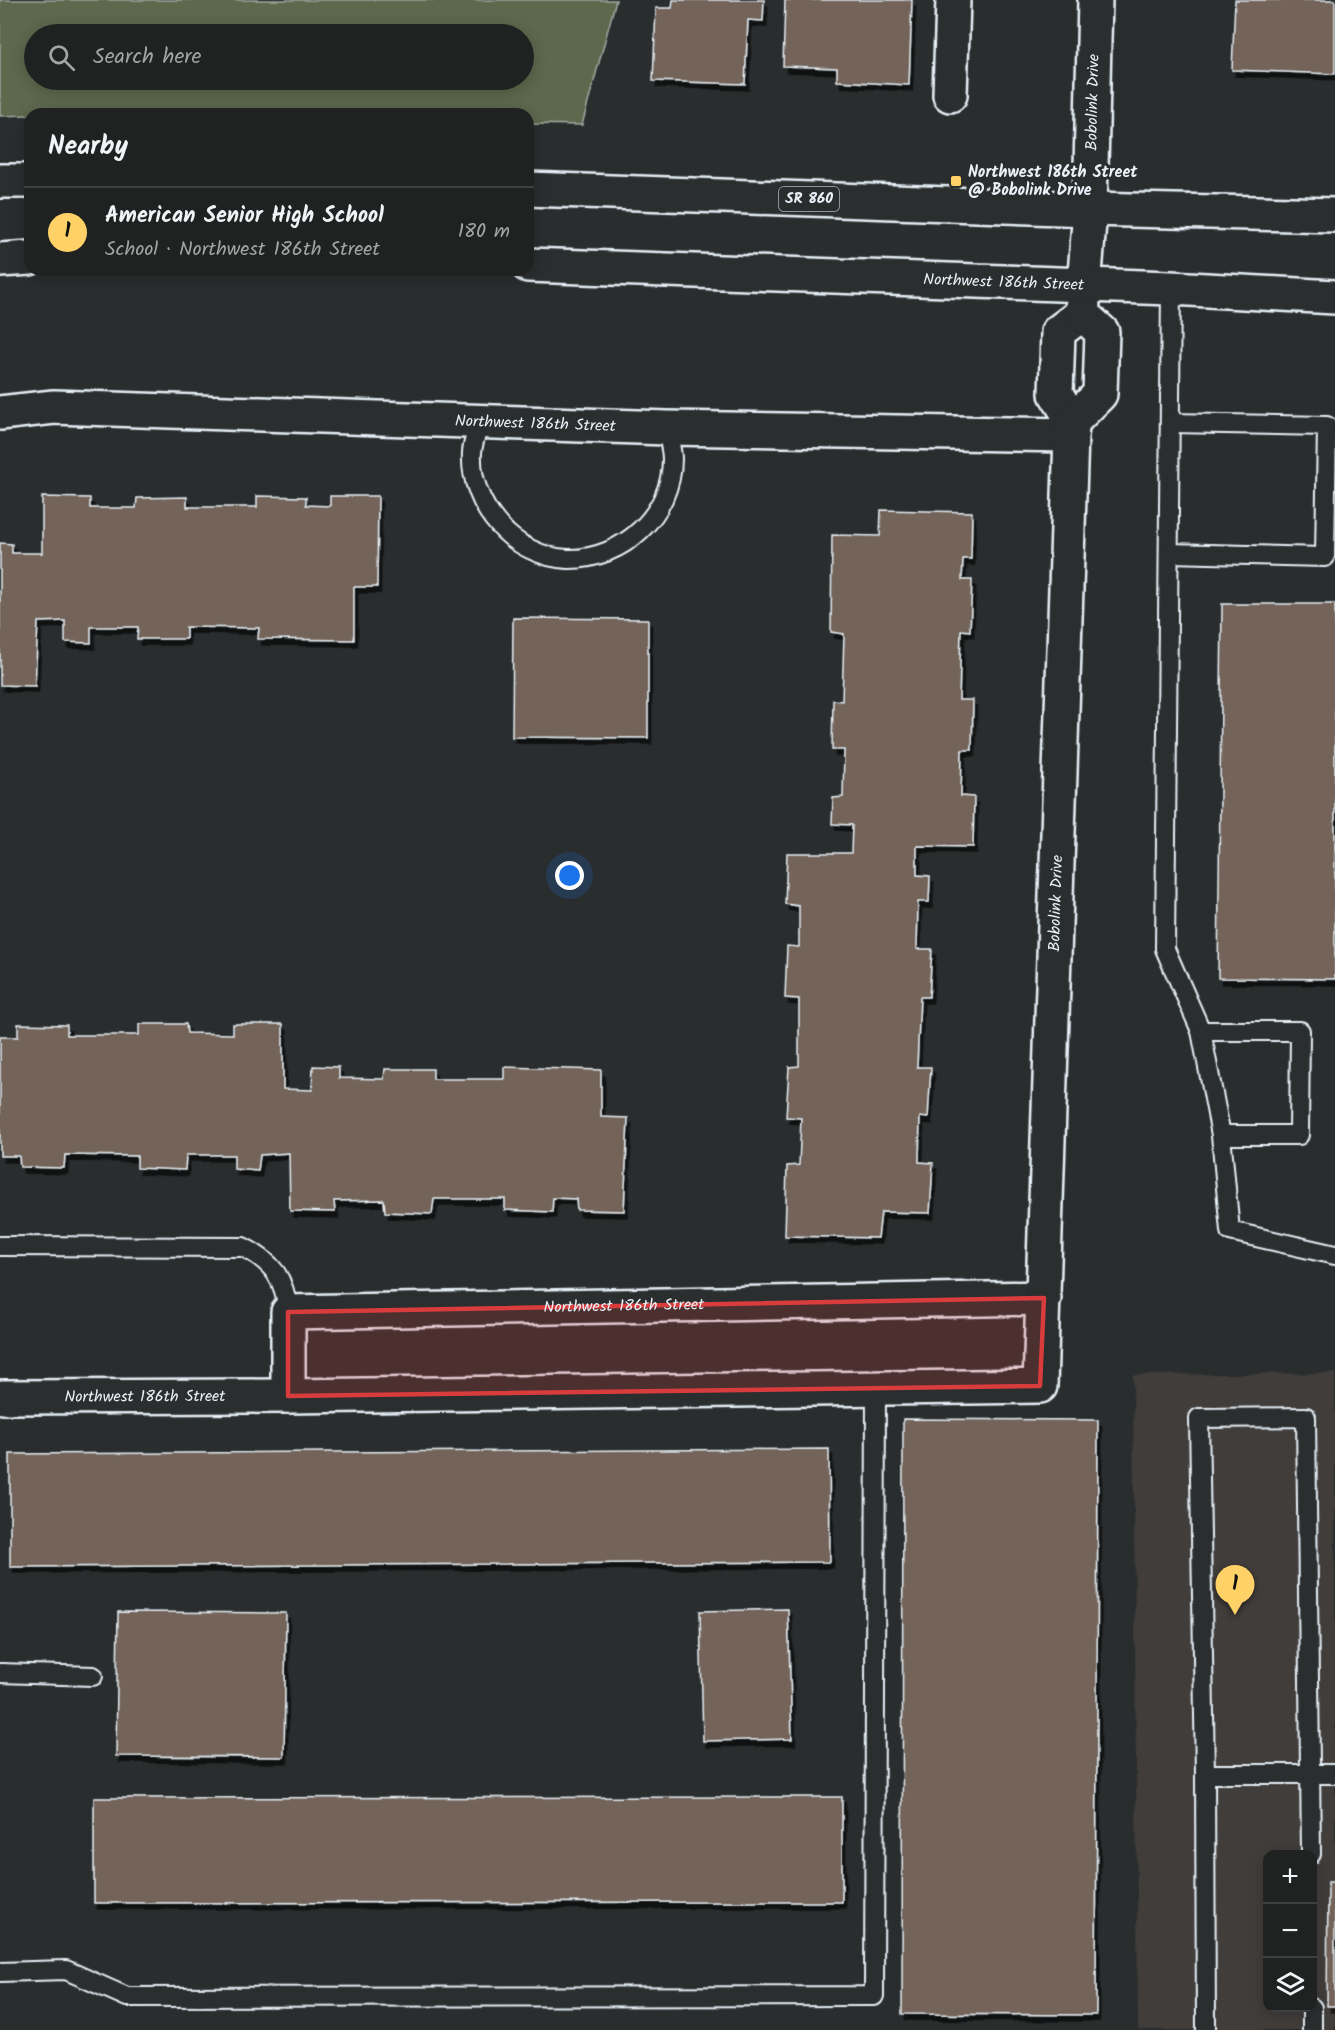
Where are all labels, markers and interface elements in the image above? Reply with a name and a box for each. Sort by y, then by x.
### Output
search box [24,24,534,90]
text: Search here [93,40,201,75]
icon: search [45,41,78,74]
street label: Bobolink Drive [1079,54,1106,151]
text: Nearby [48,126,128,168]
place label: Northwest 186th Street @ Bobolink Drive [968,160,1138,203]
marker: Northwest 186th Street @ Bobolink Drive [949,174,963,188]
road number: SR 860 [779,187,839,211]
text: American Senior High School [105,199,384,234]
text: 1 [64,216,71,248]
text: 180 m [458,216,510,248]
text: School · Northwest 186th Street [105,234,380,266]
street label: Northwest 186th Street [923,267,1085,297]
street label: Northwest 186th Street [455,408,617,439]
street label: Bobolink Drive [1042,855,1070,952]
your location [555,861,584,890]
street label: Northwest 186th Street [543,1292,705,1320]
street label: Northwest 186th Street [64,1384,226,1409]
pin: 1 [1216,1566,1254,1615]
map controls [1263,1850,1317,2012]
button: + [1263,1850,1317,1904]
button: − [1263,1904,1317,1958]
button: layers [1263,1958,1317,2012]

